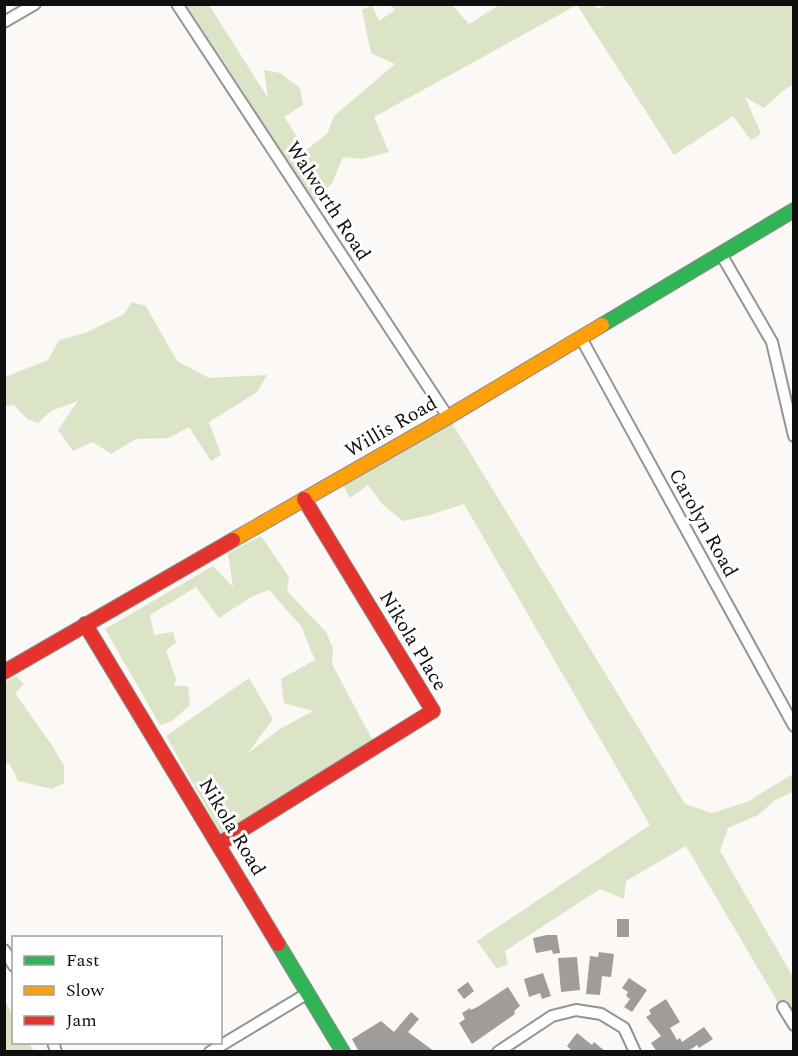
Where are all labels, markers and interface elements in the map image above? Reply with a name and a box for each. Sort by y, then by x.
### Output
street label: Walworth Road [278,135,378,267]
street label: Willis Road [339,388,443,466]
street label: Carolyn Road [661,463,745,583]
street label: Nikola Place [371,585,455,697]
street label: Nikola Road [191,772,273,882]
legend [12,936,222,1044]
text: Fast [66,947,99,974]
text: Slow [66,977,105,1004]
text: Jam [66,1007,97,1034]

